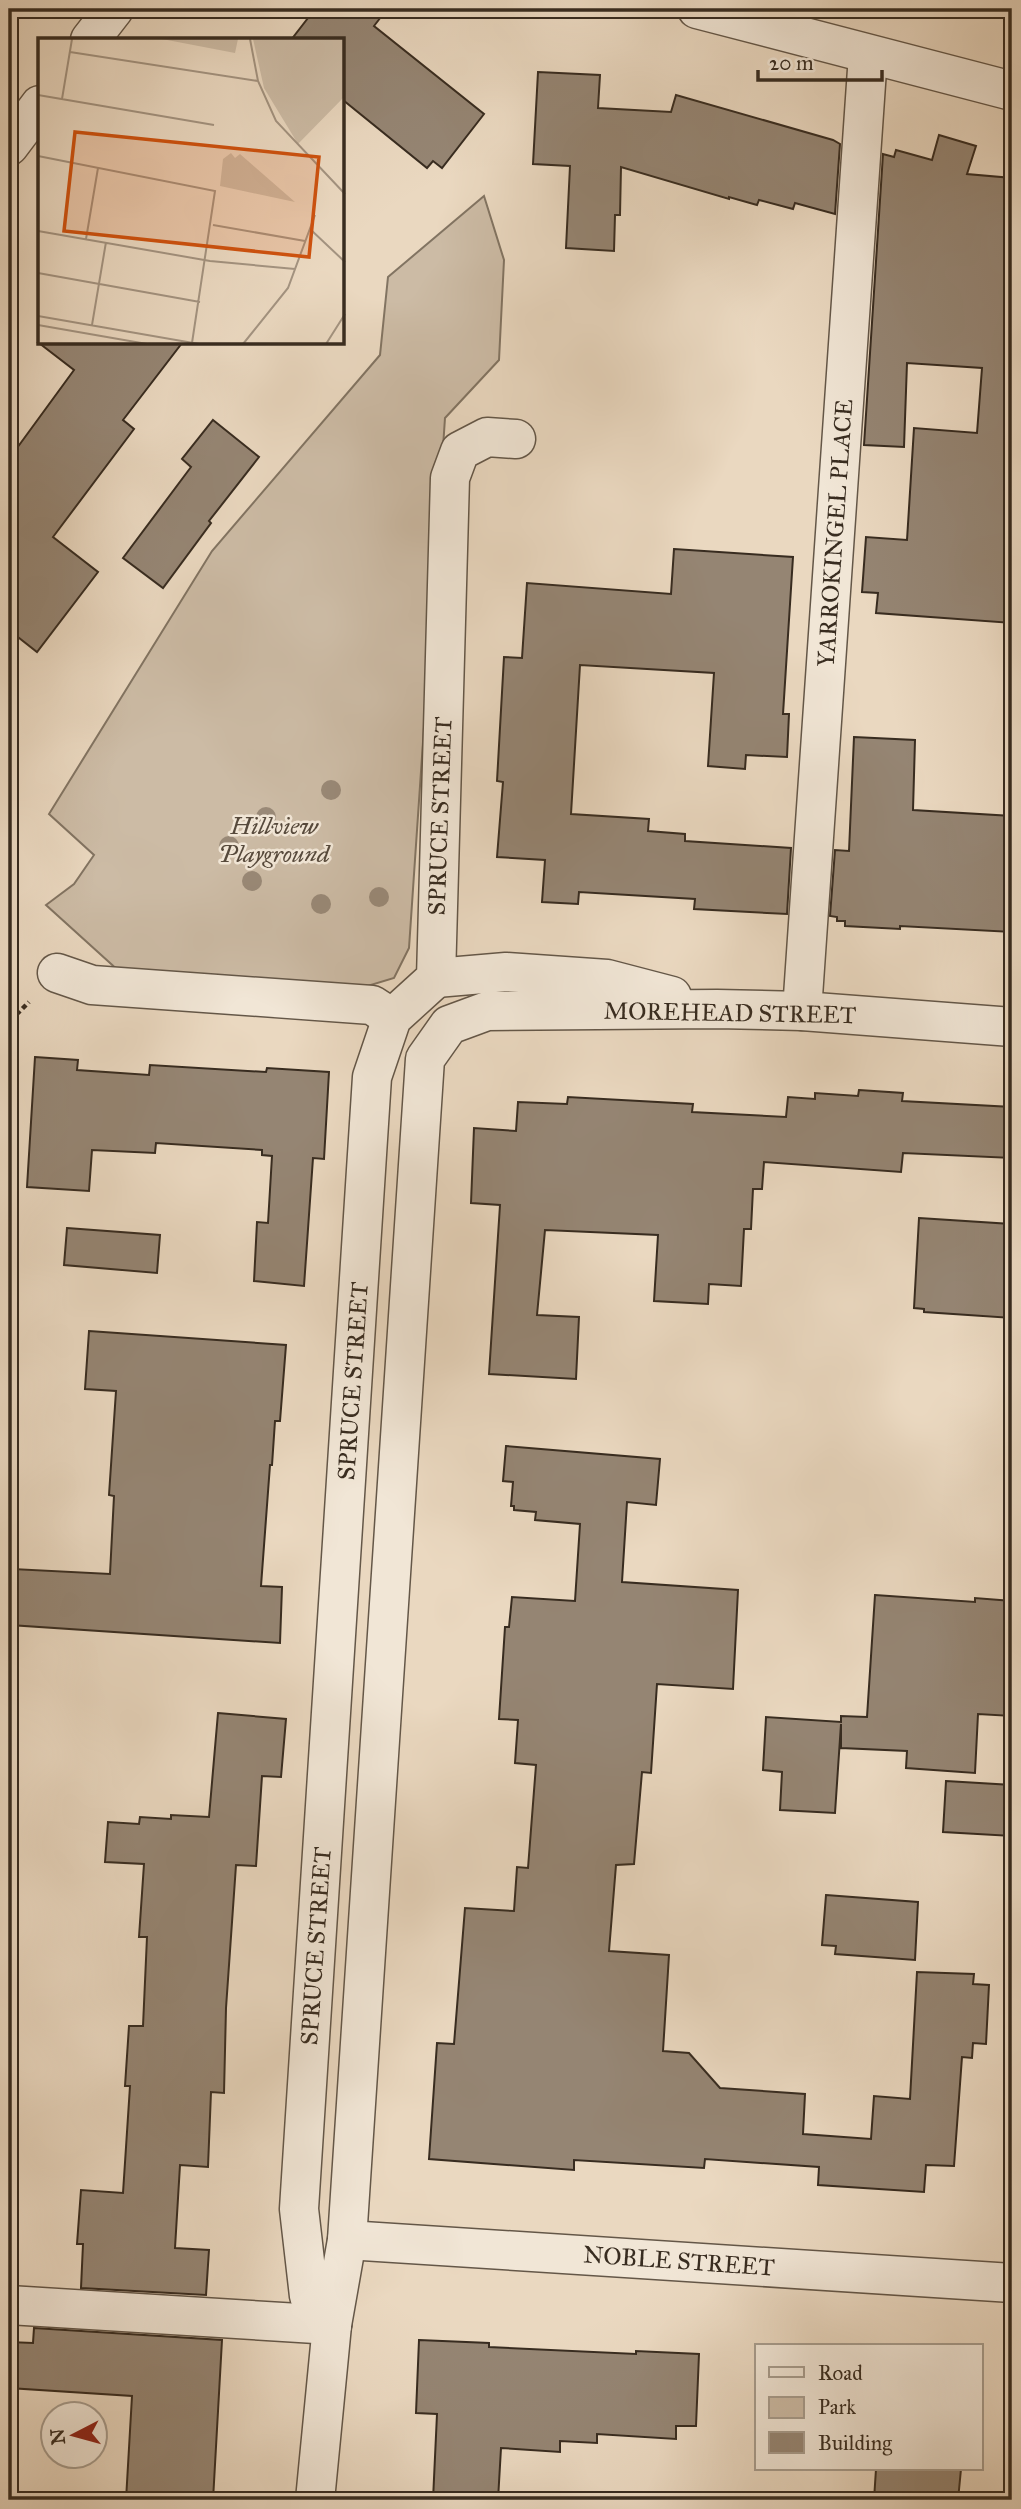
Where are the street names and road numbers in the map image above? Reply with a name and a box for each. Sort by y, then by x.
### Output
street label: YARROKINGEL PLACE [811,398,859,668]
street label: SPRUCE STREET [422,716,458,916]
street label: MOREHEAD STREET [603,996,857,1030]
street label: SPRUCE STREET [331,1281,375,1481]
street label: SPRUCE STREET [294,1846,338,2046]
street label: NOBLE STREET [582,2239,776,2283]

